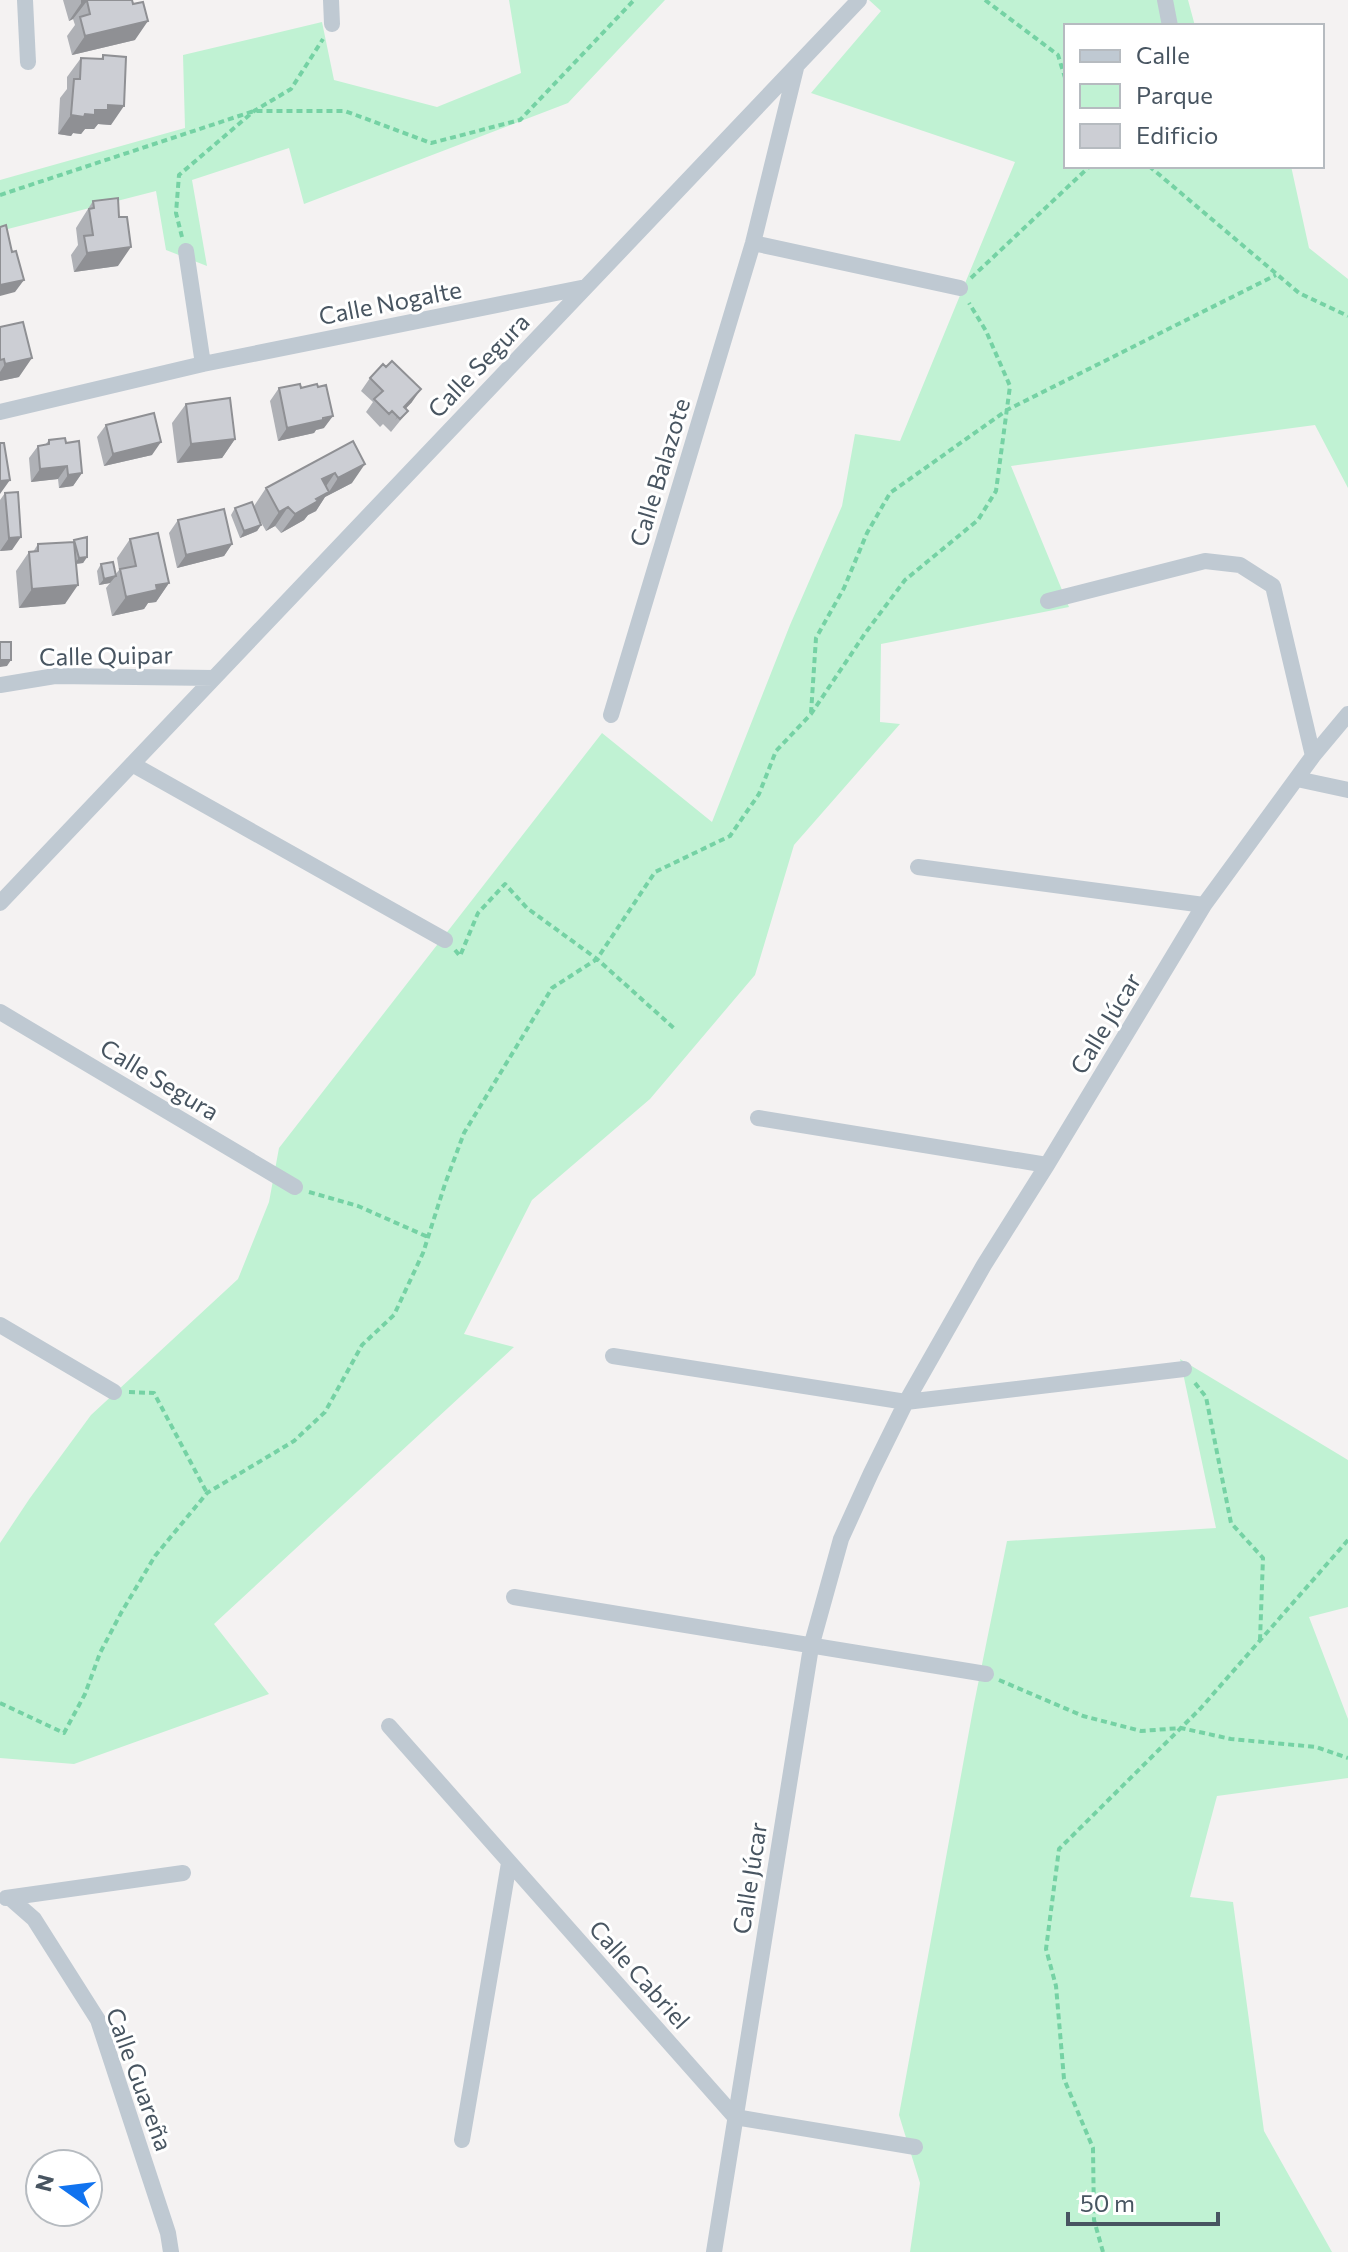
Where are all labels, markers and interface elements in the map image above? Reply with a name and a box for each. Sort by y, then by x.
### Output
legend [1064,24,1324,168]
text: Calle [1136,40,1190,69]
text: Parque [1136,80,1213,109]
text: Edificio [1136,120,1218,149]
street label: Calle Nogalte [316,274,464,330]
street label: Calle Segura [421,307,535,423]
street label: Calle Balazote [623,394,695,550]
street label: Calle Quipar [39,639,174,671]
street label: Calle Júcar [1064,967,1147,1079]
street label: Calle Segura [95,1032,225,1126]
street label: Calle Júcar [726,1820,772,1936]
street label: Calle Cabriel [584,1914,696,2034]
street label: Calle Guareña [101,2003,179,2155]
north arrow [24,2148,104,2228]
text: N [29,2172,59,2194]
scale bar [1068,2176,1218,2226]
text: 50 m [1080,2188,1135,2217]

